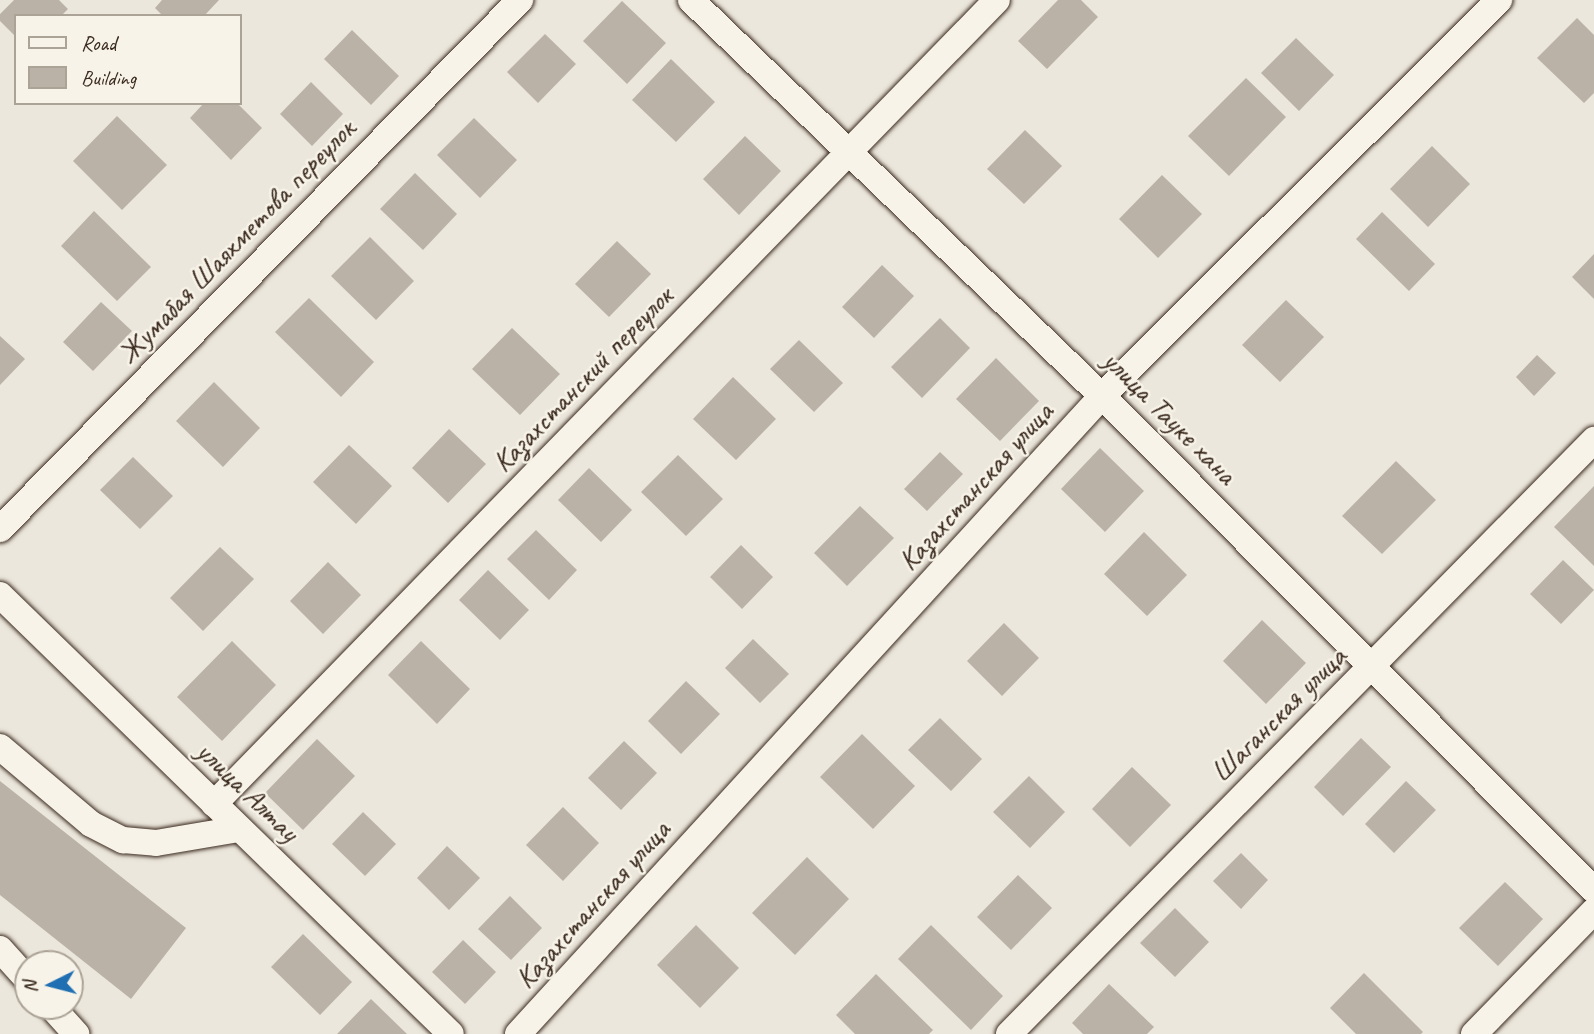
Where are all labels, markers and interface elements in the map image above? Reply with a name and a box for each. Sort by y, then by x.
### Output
legend [14,14,242,105]
text: Road [81,30,116,56]
text: Building [81,65,136,91]
street label: Жумабая Шаяхметова переулок [110,112,362,370]
street label: Казахстанский переулок [484,279,680,479]
street label: улица Тауке хана [1095,342,1245,492]
street label: Казахстанская улица [889,393,1061,579]
street label: Шаганская улица [1202,638,1354,790]
street label: улица Алтау [188,732,308,850]
street label: Казахстанская улица [506,811,678,997]
north arrow [14,950,84,1020]
text: N [18,980,43,994]

